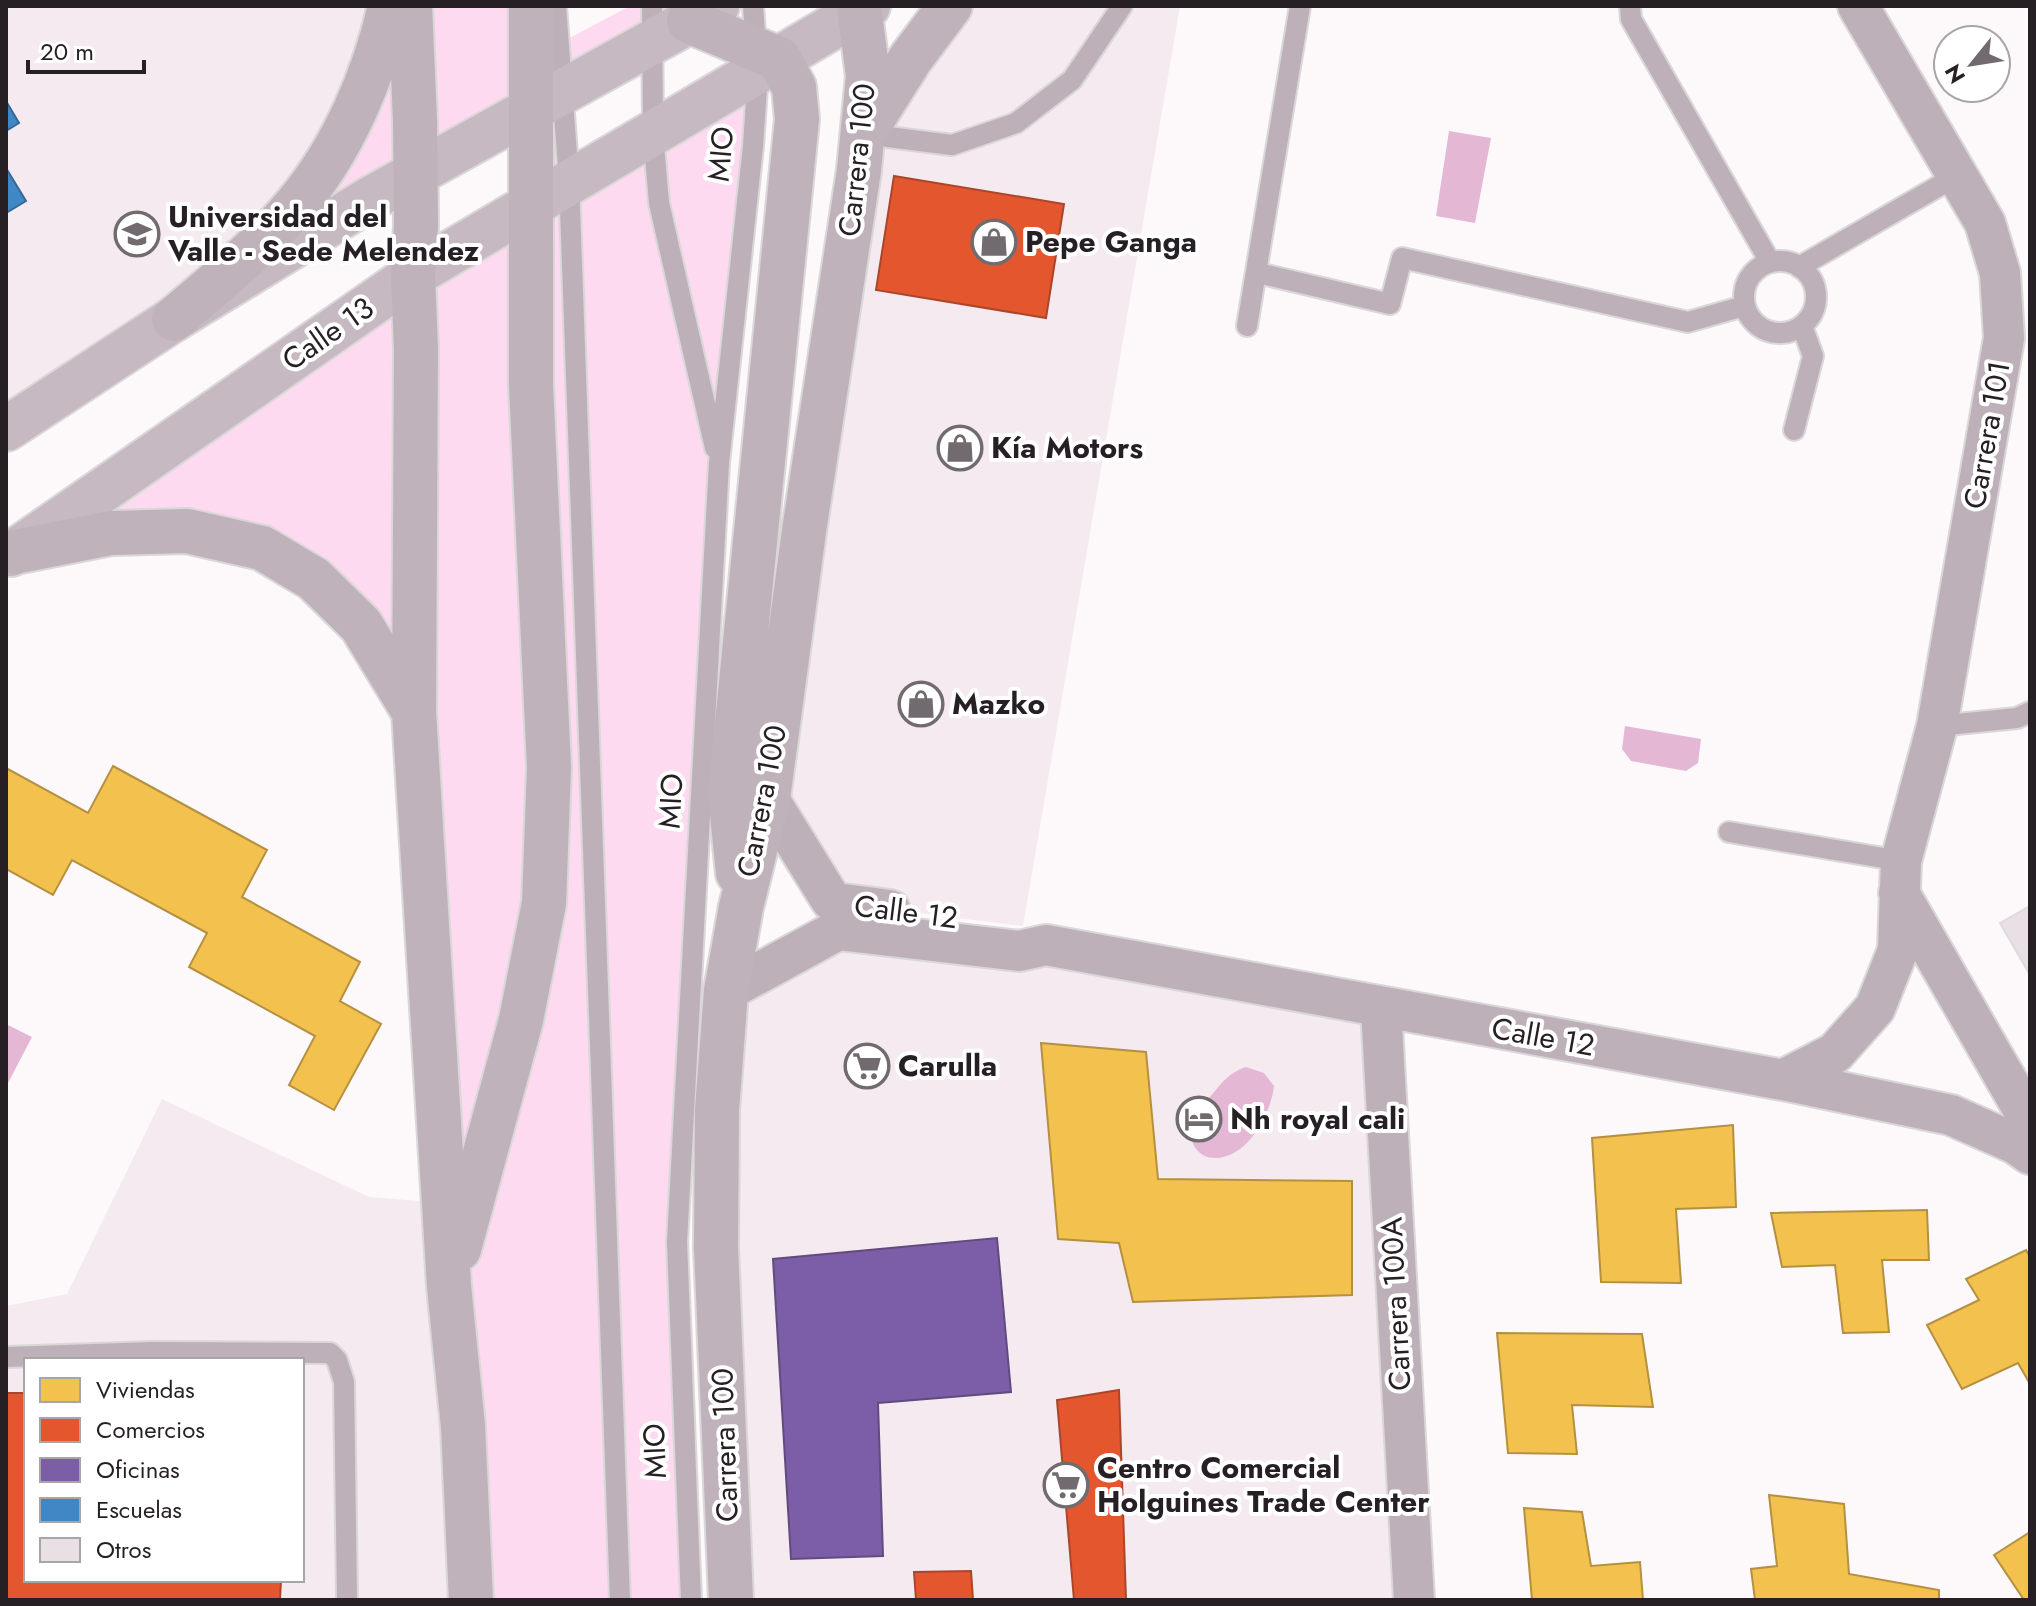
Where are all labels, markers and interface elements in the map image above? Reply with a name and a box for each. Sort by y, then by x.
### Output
scale bar [28,24,144,74]
north arrow [1932,24,2012,104]
text: 20 m [40,34,94,69]
text: N [1936,58,1973,90]
street label: Carrera 100 [827,81,886,239]
street label: MIO [697,125,744,183]
place label: Universidad del Valle - Sede Melendez [167,195,480,272]
school or university icon: Universidad del Valle - Sede Melendez [113,210,161,258]
shop icon: Pepe Ganga [970,218,1018,266]
place label: Pepe Ganga [1025,220,1197,263]
street label: Calle 13 [273,286,382,381]
street label: Carrera 101 [1952,358,2021,512]
shop icon: Kía Motors [936,424,984,472]
place label: Kía Motors [991,426,1143,469]
shop icon: Mazko [897,680,945,728]
place label: Mazko [952,682,1045,725]
street label: Carrera 100 [726,721,797,880]
street label: MIO [648,772,693,830]
street label: Calle 12 [852,884,960,939]
street label: Calle 12 [1488,1006,1598,1067]
supermarket icon: Carulla [843,1042,891,1090]
place label: Carulla [898,1044,997,1087]
hotel icon: Nh royal cali [1175,1095,1223,1143]
place label: Nh royal cali [1230,1097,1405,1140]
street label: Carrera 100A [1369,1216,1422,1392]
legend [24,1358,304,1582]
street label: Carrera 100 [700,1367,749,1523]
text: Viviendas [96,1372,195,1407]
text: Comercios [96,1412,205,1447]
street label: MIO [632,1423,677,1479]
place label: Centro Comercial Holguines Trade Center [1097,1446,1430,1523]
text: Oficinas [96,1452,180,1487]
supermarket icon: Centro Comercial Holguines Trade Center [1042,1461,1090,1509]
text: Escuelas [96,1492,182,1527]
text: Otros [96,1532,151,1567]

